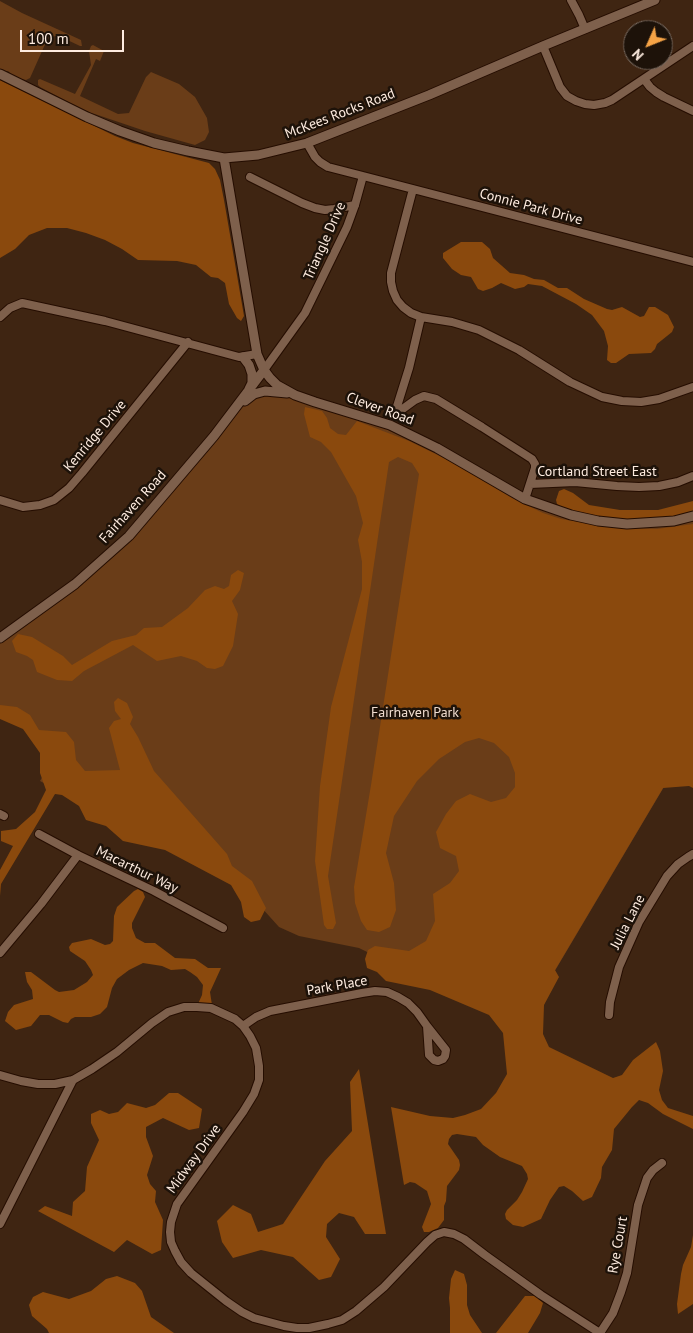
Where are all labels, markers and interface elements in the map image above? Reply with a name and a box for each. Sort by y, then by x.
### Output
scale bar [22,20,126,52]
north arrow [623,20,673,70]
text: 100 m [28,29,69,48]
text: N [628,45,648,64]
street label: McKees Rocks Road [283,85,397,143]
street label: Connie Park Drive [478,185,584,229]
street label: Triangle Drive [300,200,350,282]
street label: Clever Road [344,389,416,429]
street label: Kenridge Drive [60,397,130,475]
street label: Cortland Street East [537,464,657,480]
street label: Fairhaven Road [96,467,170,547]
park label: Fairhaven Park [371,705,459,721]
street label: Macarthur Way [93,843,181,897]
street label: Julia Lane [607,892,649,952]
street label: Park Place [305,972,369,1000]
street label: Midway Drive [163,1121,225,1197]
street label: Rye Court [605,1215,631,1275]

